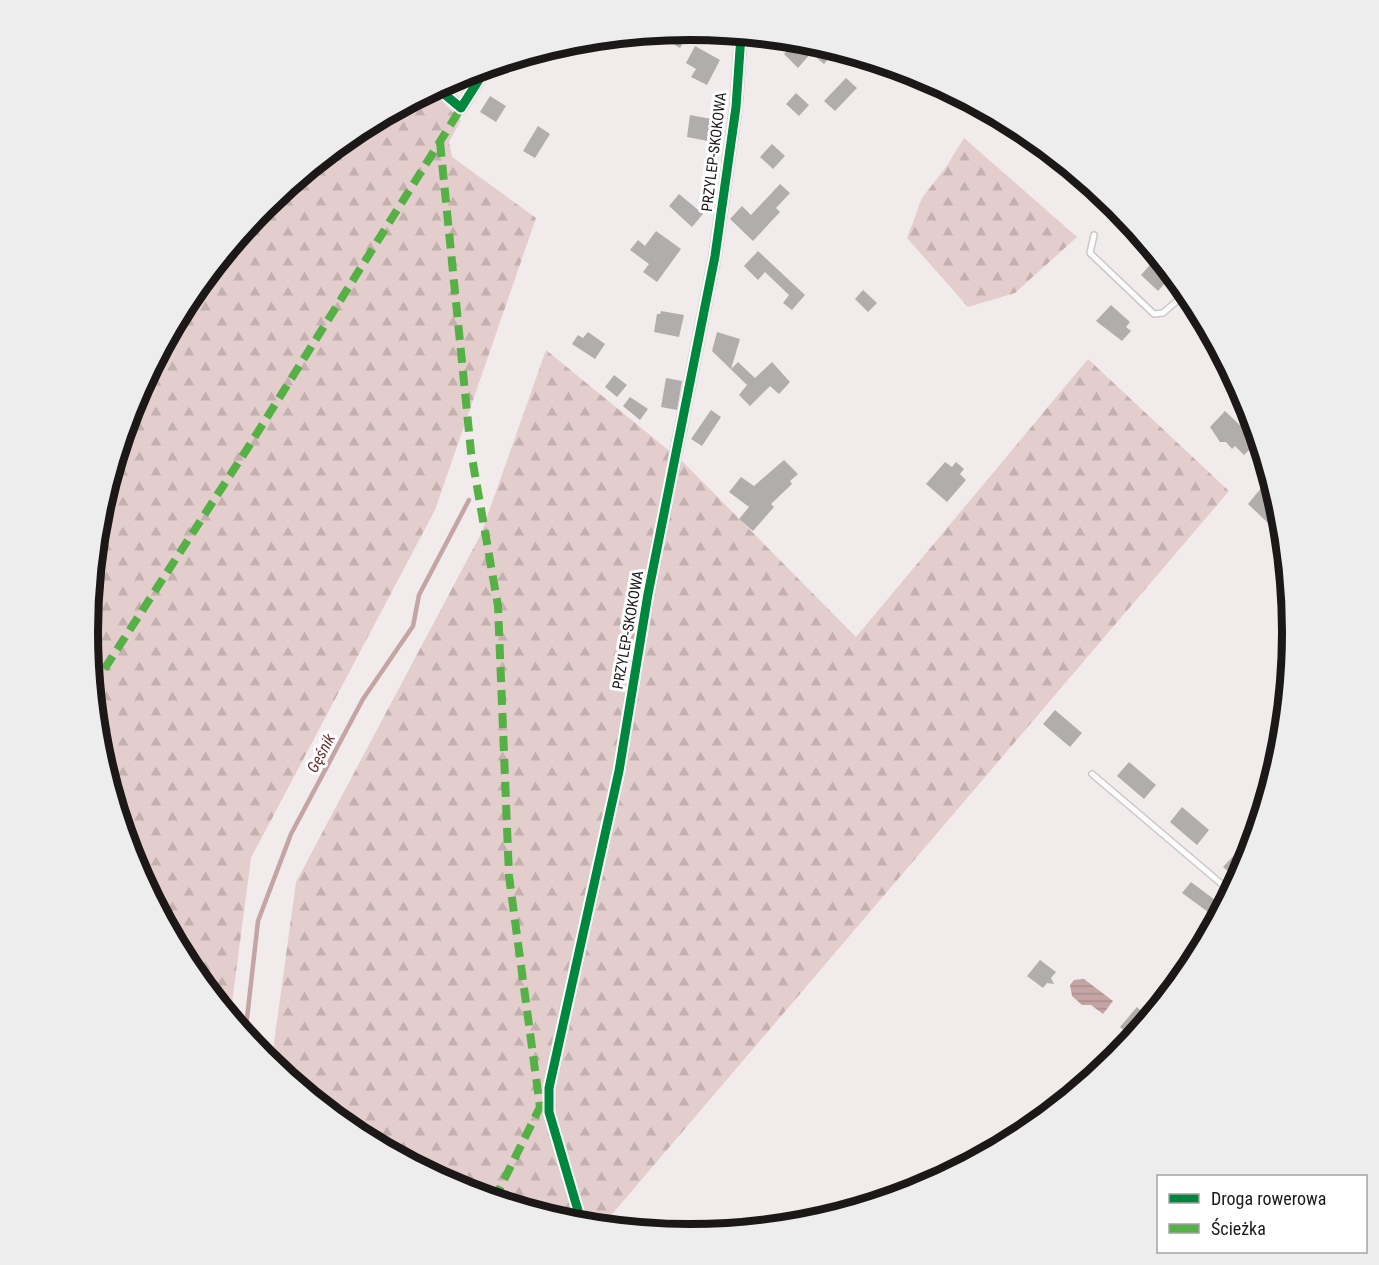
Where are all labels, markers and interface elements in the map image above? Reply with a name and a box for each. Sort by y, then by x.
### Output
street label: PRZYLEP-SKOKOWA [698,91,730,213]
street label: PRZYLEP-SKOKOWA [609,569,647,691]
water label: Gęśnik [303,729,340,776]
legend [1157,1175,1367,1253]
text: Droga rowerowa [1211,1188,1326,1209]
text: Ścieżka [1211,1218,1266,1239]

